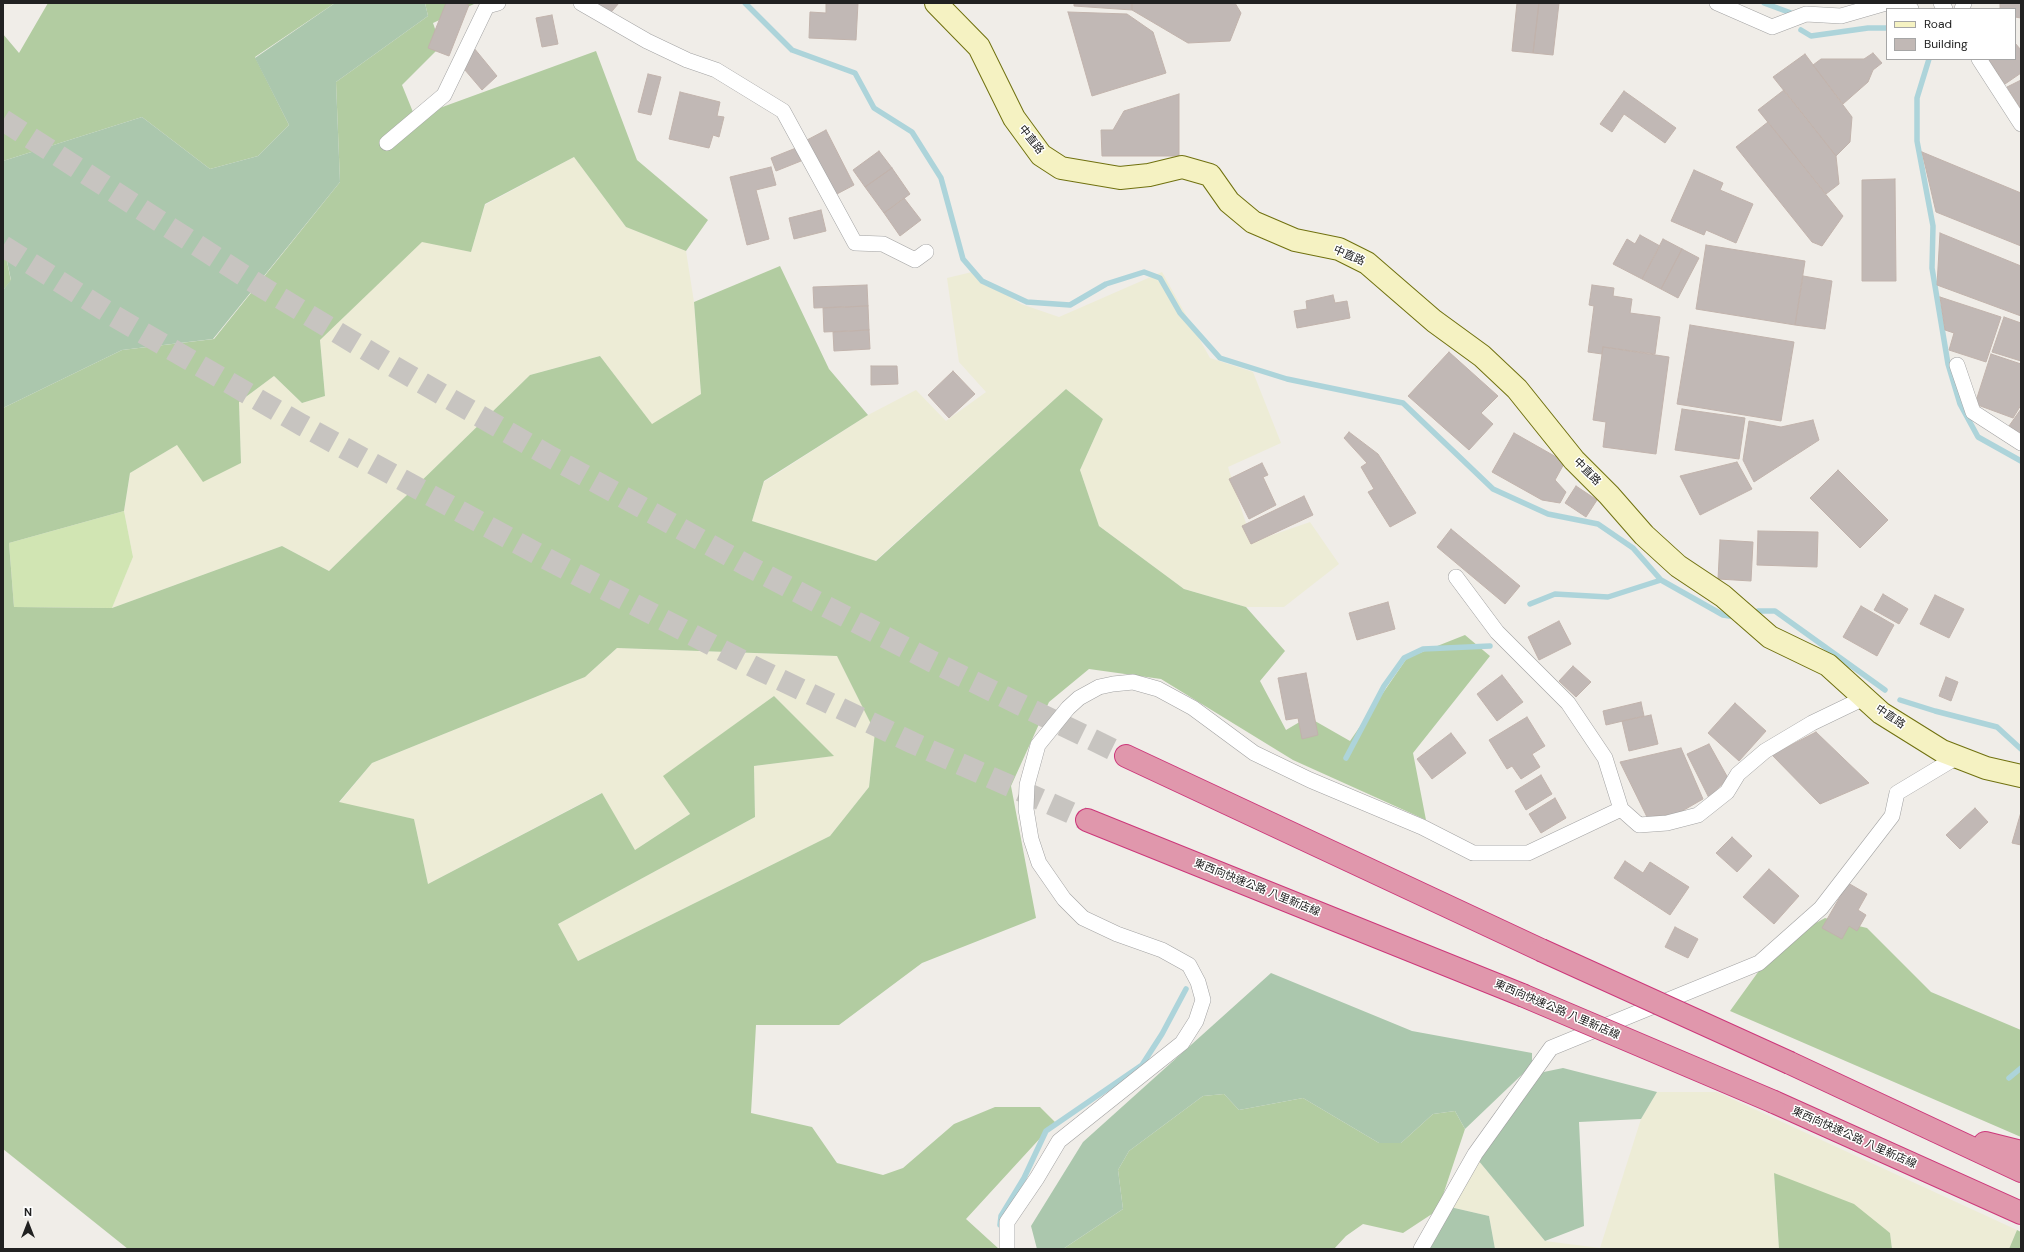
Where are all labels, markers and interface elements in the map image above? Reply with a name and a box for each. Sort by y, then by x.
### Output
legend [1886,8,2016,60]
text: Road [1924,16,1952,32]
text: Building [1924,36,1968,52]
street label: 中直路 [1016,123,1046,157]
street label: 中直路 [1331,243,1367,269]
street label: 中直路 [1571,456,1603,488]
street label: 中直路 [1873,702,1907,732]
street label: 東西向快速公路 八里新店線 [1192,857,1322,919]
street label: 東西向快速公路 八里新店線 [1492,978,1622,1042]
street label: 東西向快速公路 八里新店線 [1790,1105,1918,1171]
north arrow [8,1204,48,1244]
text: N [24,1205,32,1219]

